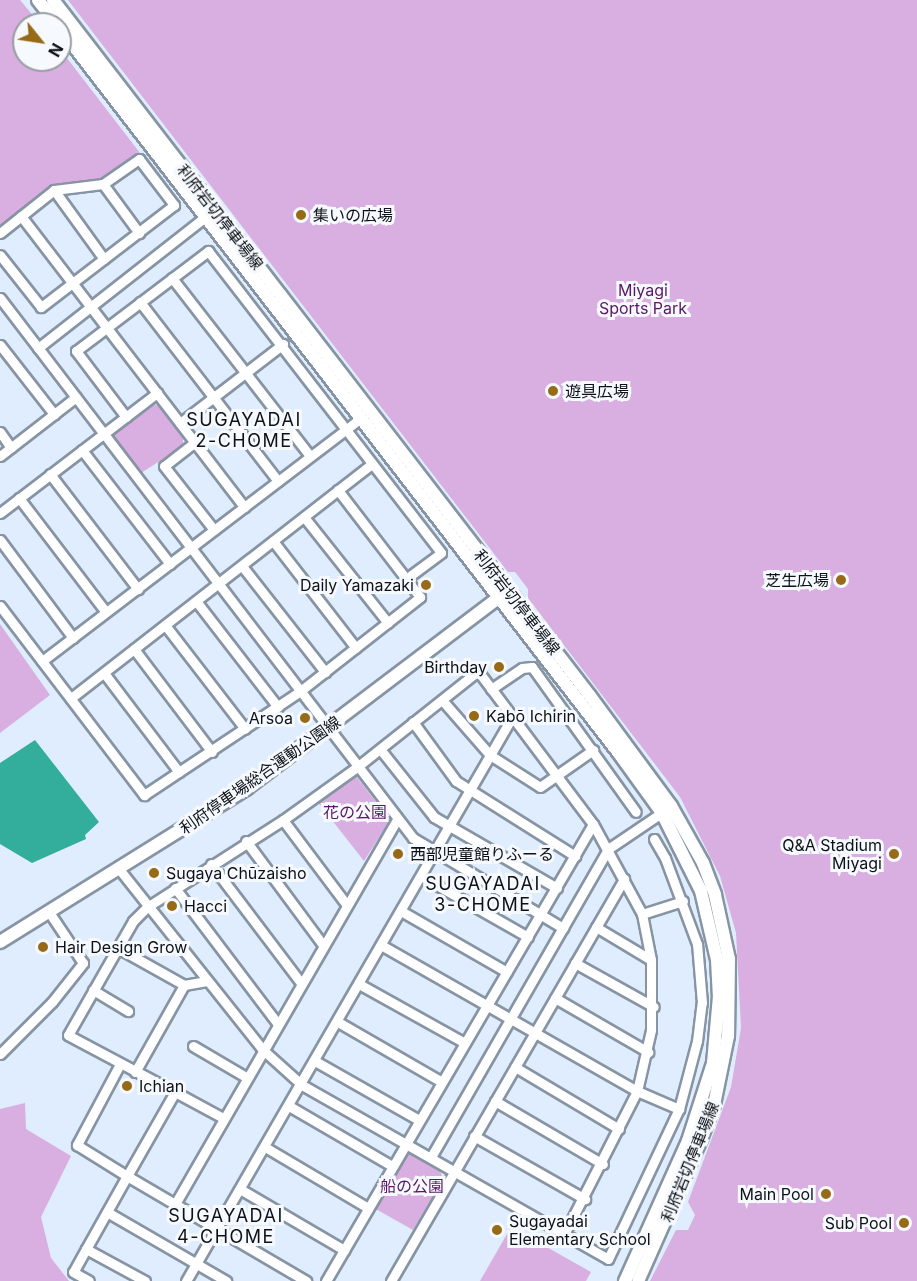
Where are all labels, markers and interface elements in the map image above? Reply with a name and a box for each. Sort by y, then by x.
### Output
north arrow [12,12,72,72]
text: N [44,40,68,60]
street label: 利府岩切停車場線 [173,161,267,273]
place label: 集いの広場 [313,205,393,225]
marker: 集いの広場 [294,208,308,222]
park label: Miyagi Sports Park [599,280,687,318]
place label: 遊具広場 [565,381,629,401]
marker: 遊具広場 [546,384,560,398]
district label: SUGAYADAI 2-CHOME [186,410,302,452]
street label: 利府岩切停車場線 [470,546,564,658]
place label: 芝生広場 [765,570,829,590]
marker: 芝生広場 [834,573,848,587]
place label: Daily Yamazaki [300,575,414,595]
marker: Daily Yamazaki [419,578,433,592]
place label: Birthday [424,657,487,677]
marker: Birthday [492,660,506,674]
place label: Kabō Ichirin [486,706,576,726]
place label: Arsoa [249,708,293,728]
marker: Kabō Ichirin [467,709,481,723]
marker: Arsoa [298,711,312,725]
street label: 利府停車場総合運動公園線 [176,712,344,838]
park label: 花の公園 [323,802,387,822]
place label: Q&A Stadium Miyagi [782,835,882,873]
place label: 西部児童館りふーる [410,844,554,864]
marker: 西部児童館りふーる [391,847,405,861]
marker: Q&A Stadium Miyagi [887,847,901,861]
place label: Sugaya Chūzaisho [166,863,306,883]
marker: Sugaya Chūzaisho [147,866,161,880]
district label: SUGAYADAI 3-CHOME [425,874,541,916]
place label: Hacci [184,896,227,916]
marker: Hacci [165,899,179,913]
place label: Hair Design Grow [55,937,187,957]
marker: Hair Design Grow [36,940,50,954]
place label: Ichian [139,1076,184,1096]
marker: Ichian [120,1079,134,1093]
street label: 利府岩切停車場線 [657,1099,723,1225]
park label: 船の公園 [380,1176,444,1196]
place label: Main Pool [740,1184,814,1204]
marker: Main Pool [819,1187,833,1201]
district label: SUGAYADAI 4-CHOME [168,1206,284,1248]
place label: Sugayadai Elementary School [509,1211,651,1249]
place label: Sub Pool [825,1213,892,1233]
marker: Sub Pool [897,1216,911,1230]
marker: Sugayadai Elementary School [490,1223,504,1237]

